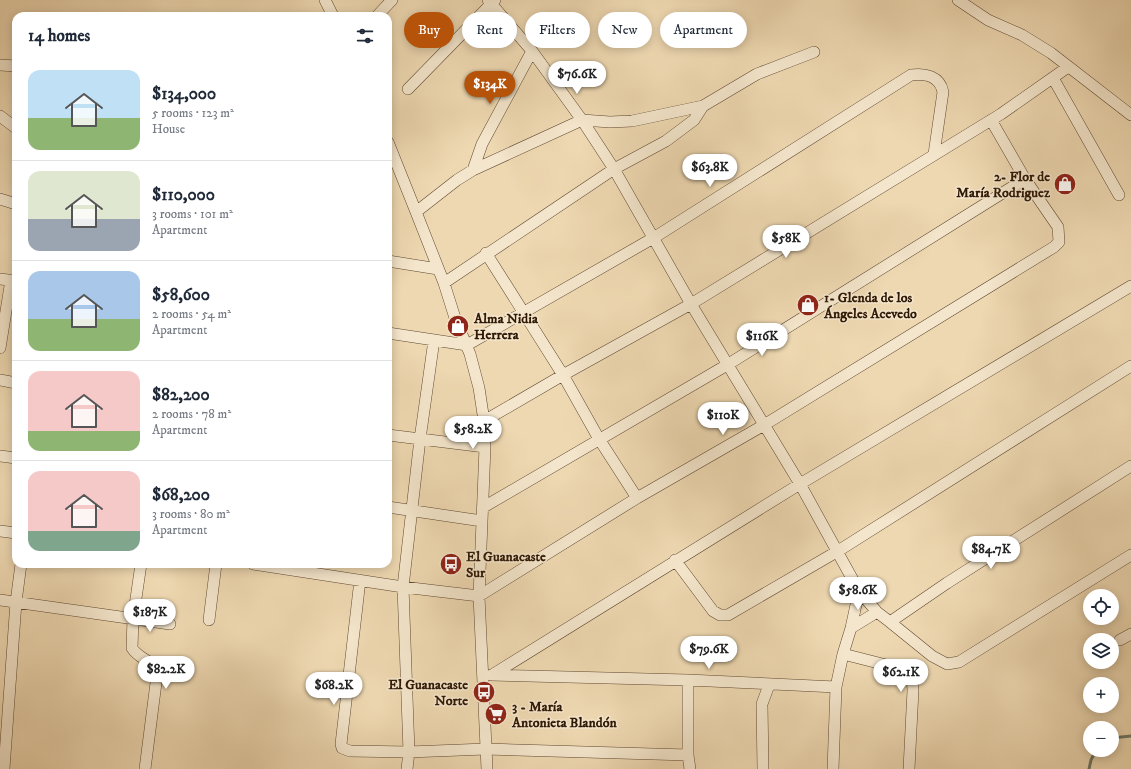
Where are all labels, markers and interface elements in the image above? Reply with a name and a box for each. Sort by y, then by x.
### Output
chip: Buy [404,12,454,48]
chip: Rent [462,12,517,48]
chip: Filters [525,12,590,48]
chip: New [598,12,652,48]
chip: Apartment [660,12,747,48]
text: 14 homes [28,25,90,47]
icon: filters [354,25,376,47]
pin: $76.6K [544,61,610,95]
text: $76.6K [557,66,597,82]
pin: $134K [462,71,518,105]
text: $134K [473,76,507,92]
text: $134,000 [152,83,216,105]
icon: home [60,86,108,134]
text: 5 rooms · 123 m² [152,105,234,121]
text: House [152,121,185,137]
pin: $63.8K [677,154,743,188]
text: $63.8K [691,159,729,175]
place label: 2- Flor de María Rodriguez [956,168,1051,202]
shop icon: 2- Flor de María Rodriguez [1052,171,1078,197]
text: $110,000 [152,184,215,206]
icon: home [60,187,108,235]
text: 3 rooms · 101 m² [152,206,233,222]
text: Apartment [152,222,207,238]
pin: $58K [762,225,810,259]
text: $58K [771,230,801,246]
text: $58,600 [152,284,210,306]
icon: home [60,287,108,335]
place label: 1- Glenda de los Ángeles Acevedo [823,289,917,323]
shop icon: 1- Glenda de los Ángeles Acevedo [795,292,821,318]
text: 2 rooms · 54 m² [152,306,231,322]
place label: Alma Nidia Herrera [473,310,539,344]
shop icon: Alma Nidia Herrera [445,313,471,339]
text: Apartment [152,322,207,338]
pin: $116K [734,323,790,357]
text: $116K [746,328,778,344]
text: $82,200 [152,384,210,406]
icon: home [60,387,108,435]
pin: $110K [695,402,751,436]
text: 2 rooms · 78 m² [152,406,231,422]
text: $110K [707,407,739,423]
pin: $58.2K [440,416,506,450]
text: $58.2K [454,421,492,437]
text: Apartment [152,422,207,438]
text: $68,200 [152,484,210,506]
icon: home [60,487,108,535]
text: 3 rooms · 80 m² [152,506,230,522]
text: Apartment [152,522,207,538]
pin: $84.7K [958,536,1024,570]
text: $84.7K [971,541,1011,557]
place label: El Guanacaste Sur [466,548,546,582]
bus stop icon: El Guanacaste Sur [438,551,464,577]
pin: $58.6K [825,577,891,611]
text: $58.6K [839,582,878,598]
map controls [1083,589,1119,757]
button: locate [1083,589,1119,625]
pin: $187K [122,599,178,633]
text: $187K [133,604,167,620]
button: layers [1083,633,1119,669]
pin: $79.6K [676,636,742,670]
text: $79.6K [689,641,729,657]
pin: $82.2K [133,656,199,690]
pin: $62.1K [868,659,934,693]
text: $82.2K [147,661,185,677]
text: $62.1K [882,664,920,680]
pin: $68.2K [301,672,367,706]
place label: El Guanacaste Norte [388,676,468,710]
text: $68.2K [315,677,353,693]
button: + [1083,677,1119,713]
bus stop icon: El Guanacaste Norte [471,679,497,705]
place label: 3 - María Antonieta Blandón [511,698,618,732]
supermarket icon: 3 - María Antonieta Blandón [483,701,509,727]
button: − [1083,721,1119,757]

